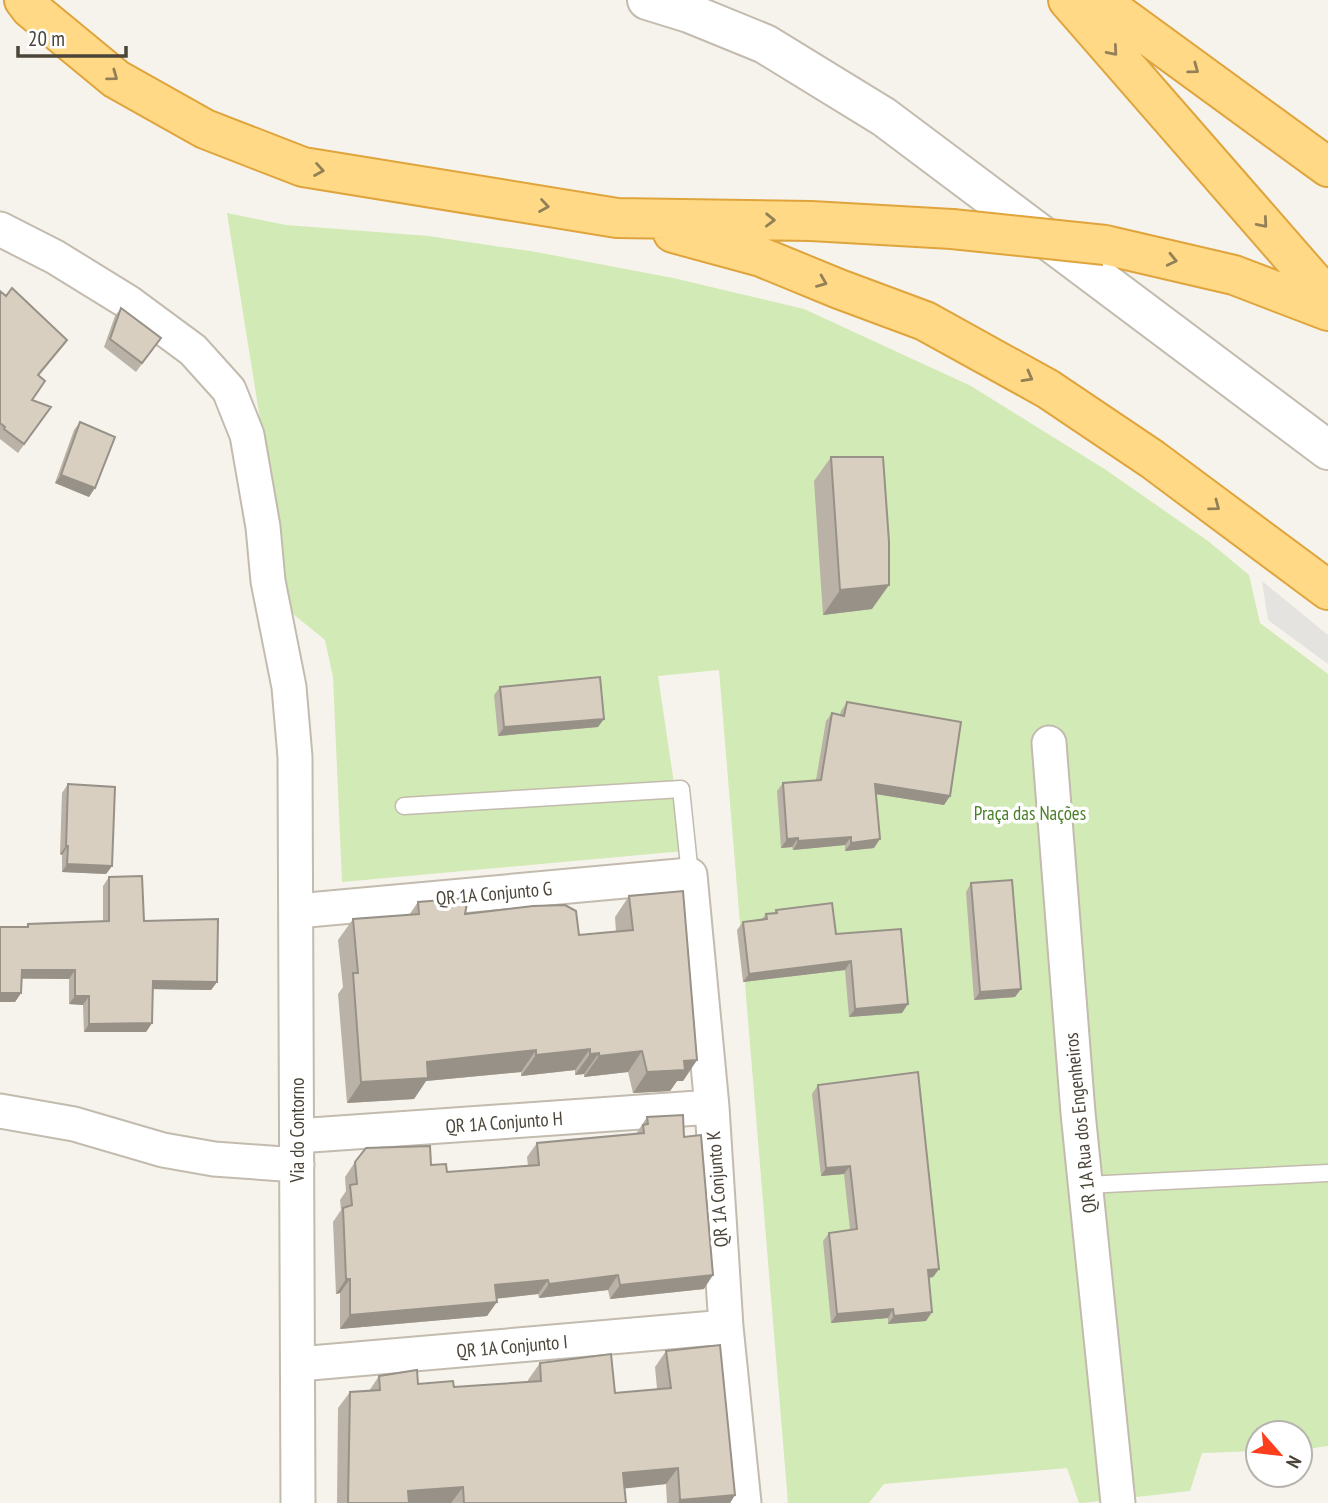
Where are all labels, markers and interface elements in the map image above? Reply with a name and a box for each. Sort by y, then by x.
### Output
scale bar [18,14,126,58]
text: 20 m [28,25,65,52]
one-way arrow [1105,43,1117,56]
one-way arrow [1186,61,1199,73]
one-way arrow [106,68,118,80]
one-way arrow [313,162,325,177]
one-way arrow [538,198,550,213]
one-way arrow [765,212,776,228]
one-way arrow [1254,214,1267,227]
one-way arrow [1166,252,1178,266]
one-way arrow [814,274,827,288]
one-way arrow [1020,369,1033,382]
one-way arrow [1207,498,1220,510]
park label: Praça das Nações [974,801,1086,825]
street label: QR 1A Conjunto G [435,876,553,910]
street label: QR 1A Rua dos Engenheiros [1059,1032,1101,1214]
street label: Via do Contorno [285,1078,309,1183]
street label: QR 1A Conjunto H [445,1106,563,1138]
street label: QR 1A Conjunto K [701,1130,733,1248]
street label: QR 1A Conjunto I [455,1329,569,1363]
north arrow [1244,1419,1314,1489]
text: N [1281,1452,1307,1472]

